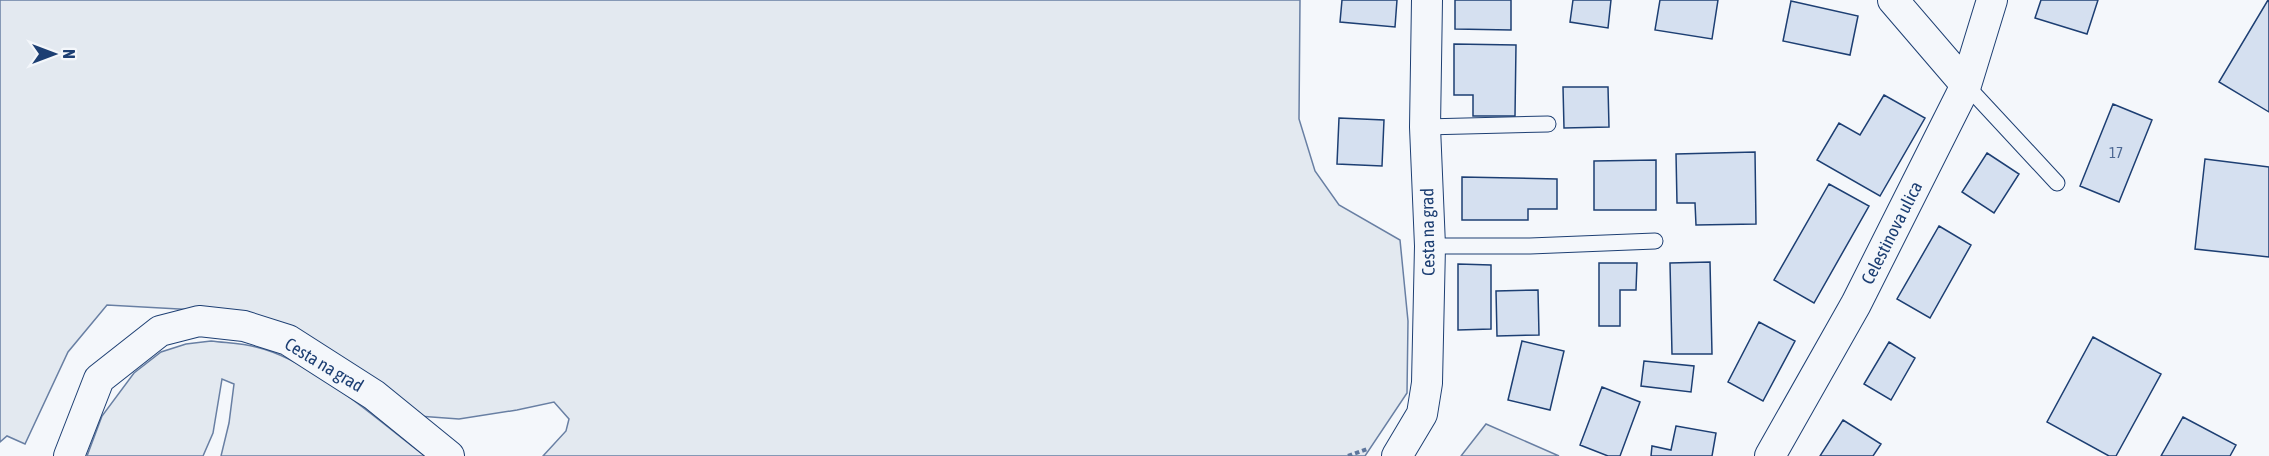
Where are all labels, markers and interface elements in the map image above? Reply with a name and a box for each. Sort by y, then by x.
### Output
north arrow [24,24,84,84]
text: N [60,49,78,59]
house number: 17 [2109,144,2123,161]
street label: Celestinova ulica [1857,178,1926,288]
street label: Cesta na grad [1416,188,1439,276]
street label: Cesta na grad [281,333,367,396]

